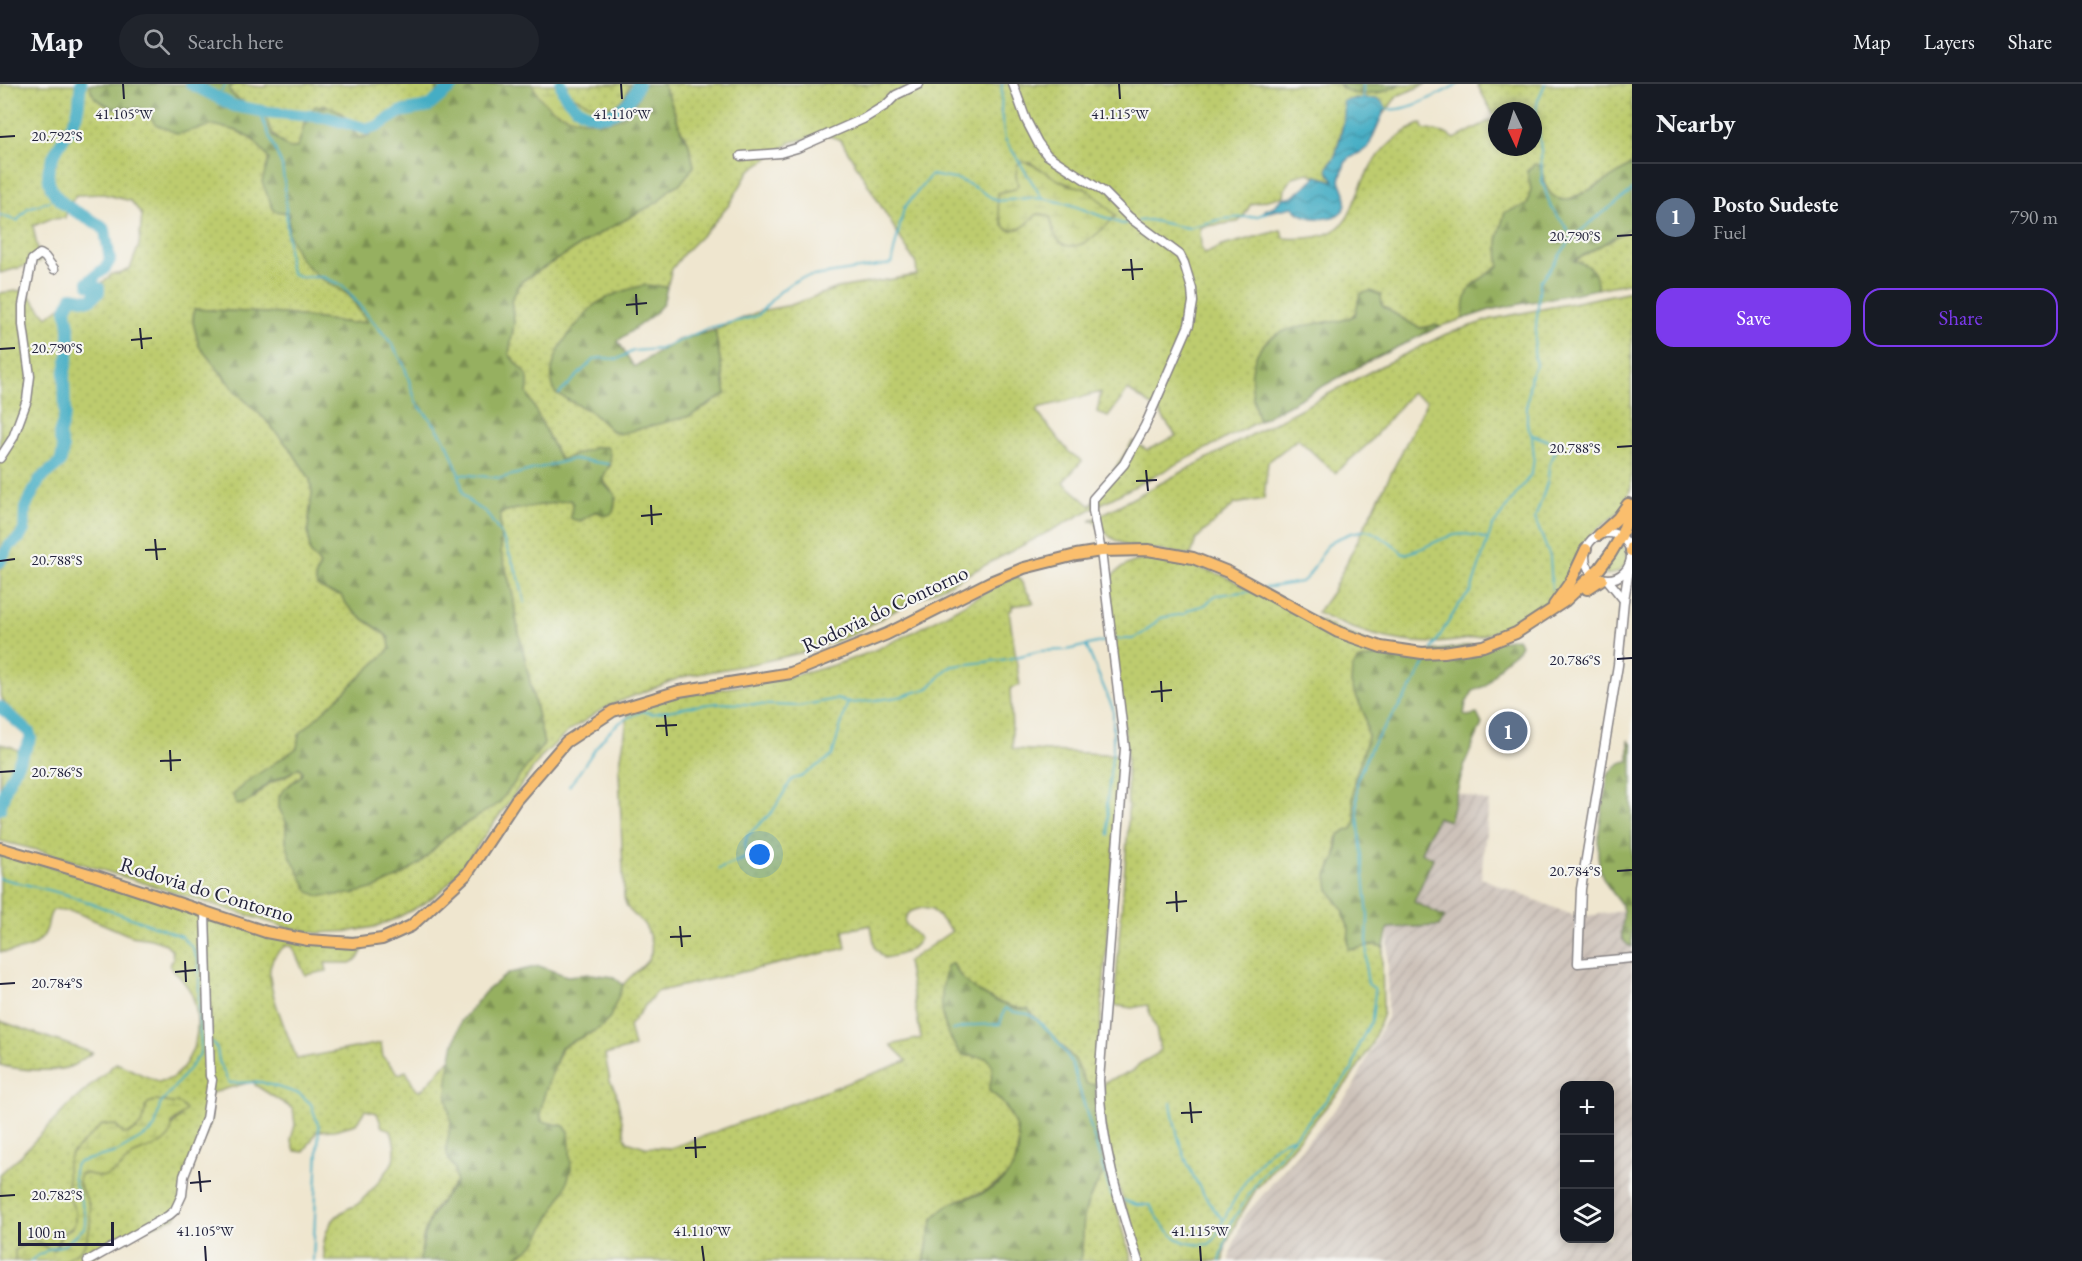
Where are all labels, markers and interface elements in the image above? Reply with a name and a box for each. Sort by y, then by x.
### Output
search box [119,14,539,68]
text: Map [30,23,83,59]
icon: search [140,25,173,58]
text: Search here [188,27,283,56]
text: Map [1853,28,1891,55]
text: Layers [1924,28,1975,55]
text: Share [2008,28,2052,55]
north arrow [1488,102,1542,156]
text: 41.105°W [95,104,153,123]
text: 41.110°W [593,104,651,123]
text: 41.115°W [1091,104,1149,123]
text: Nearby [1656,106,1736,140]
text: 20.792°S [32,126,82,145]
text: Posto Sudeste [1713,190,1839,219]
text: 1 [1670,204,1681,230]
text: 790 m [2010,204,2058,230]
text: Fuel [1713,219,1746,245]
text: 20.790°S [1550,226,1600,245]
button: Save [1656,288,1851,347]
button: Share [1863,288,2058,347]
text: 20.790°S [32,338,82,357]
text: 20.788°S [1550,438,1600,457]
text: 20.788°S [32,550,82,569]
street label: Rodovia do Contorno [797,558,972,659]
text: 20.786°S [1550,650,1600,669]
pin: 1 [1488,708,1528,754]
text: 20.786°S [32,762,82,781]
your location [745,840,774,869]
street label: Rodovia do Contorno [117,850,297,929]
text: 20.784°S [1550,861,1600,880]
text: 20.784°S [32,973,82,992]
map controls [1560,1081,1614,1243]
button: + [1560,1081,1614,1135]
button: − [1560,1135,1614,1189]
text: 20.782°S [32,1185,82,1204]
button: layers [1560,1189,1614,1243]
scale bar [18,1219,114,1246]
text: 41.105°W [176,1221,234,1240]
text: 41.110°W [673,1221,731,1240]
text: 41.115°W [1171,1221,1229,1240]
text: 100 m [27,1222,66,1243]

